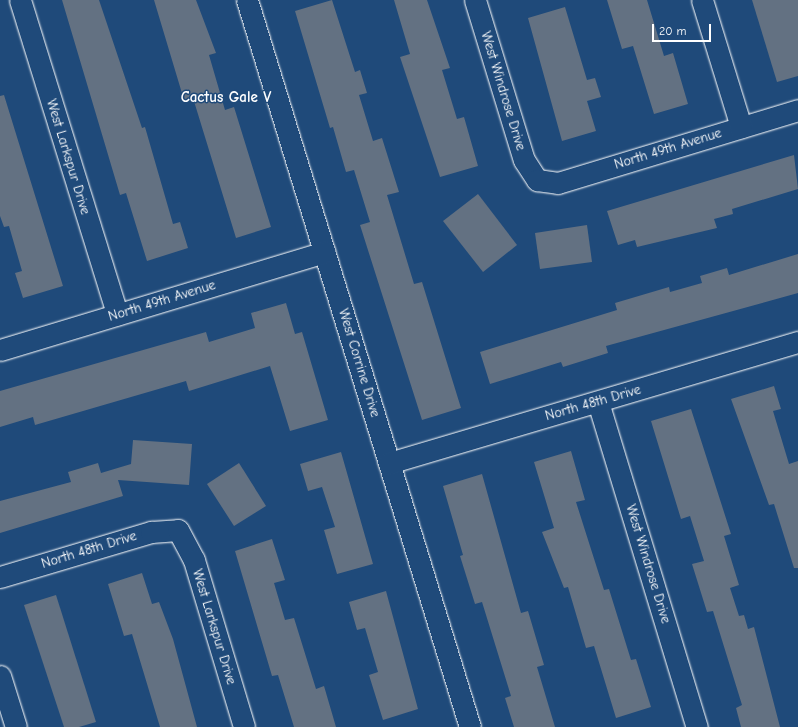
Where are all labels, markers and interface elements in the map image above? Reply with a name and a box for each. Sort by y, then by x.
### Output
scale bar [654,16,713,42]
text: 20 m [659,24,687,38]
street label: West Windrose Drive [477,30,529,152]
district label: Cactus Gale V [181,89,271,107]
street label: West Larkspur Drive [42,97,94,217]
street label: North 49th Avenue [612,125,724,173]
street label: North 49th Avenue [106,277,218,325]
street label: West Corrine Drive [335,307,383,419]
street label: North 48th Drive [543,381,643,425]
street label: West Windrose Drive [622,503,674,625]
street label: North 48th Drive [39,528,139,572]
street label: West Larkspur Drive [188,567,240,687]

